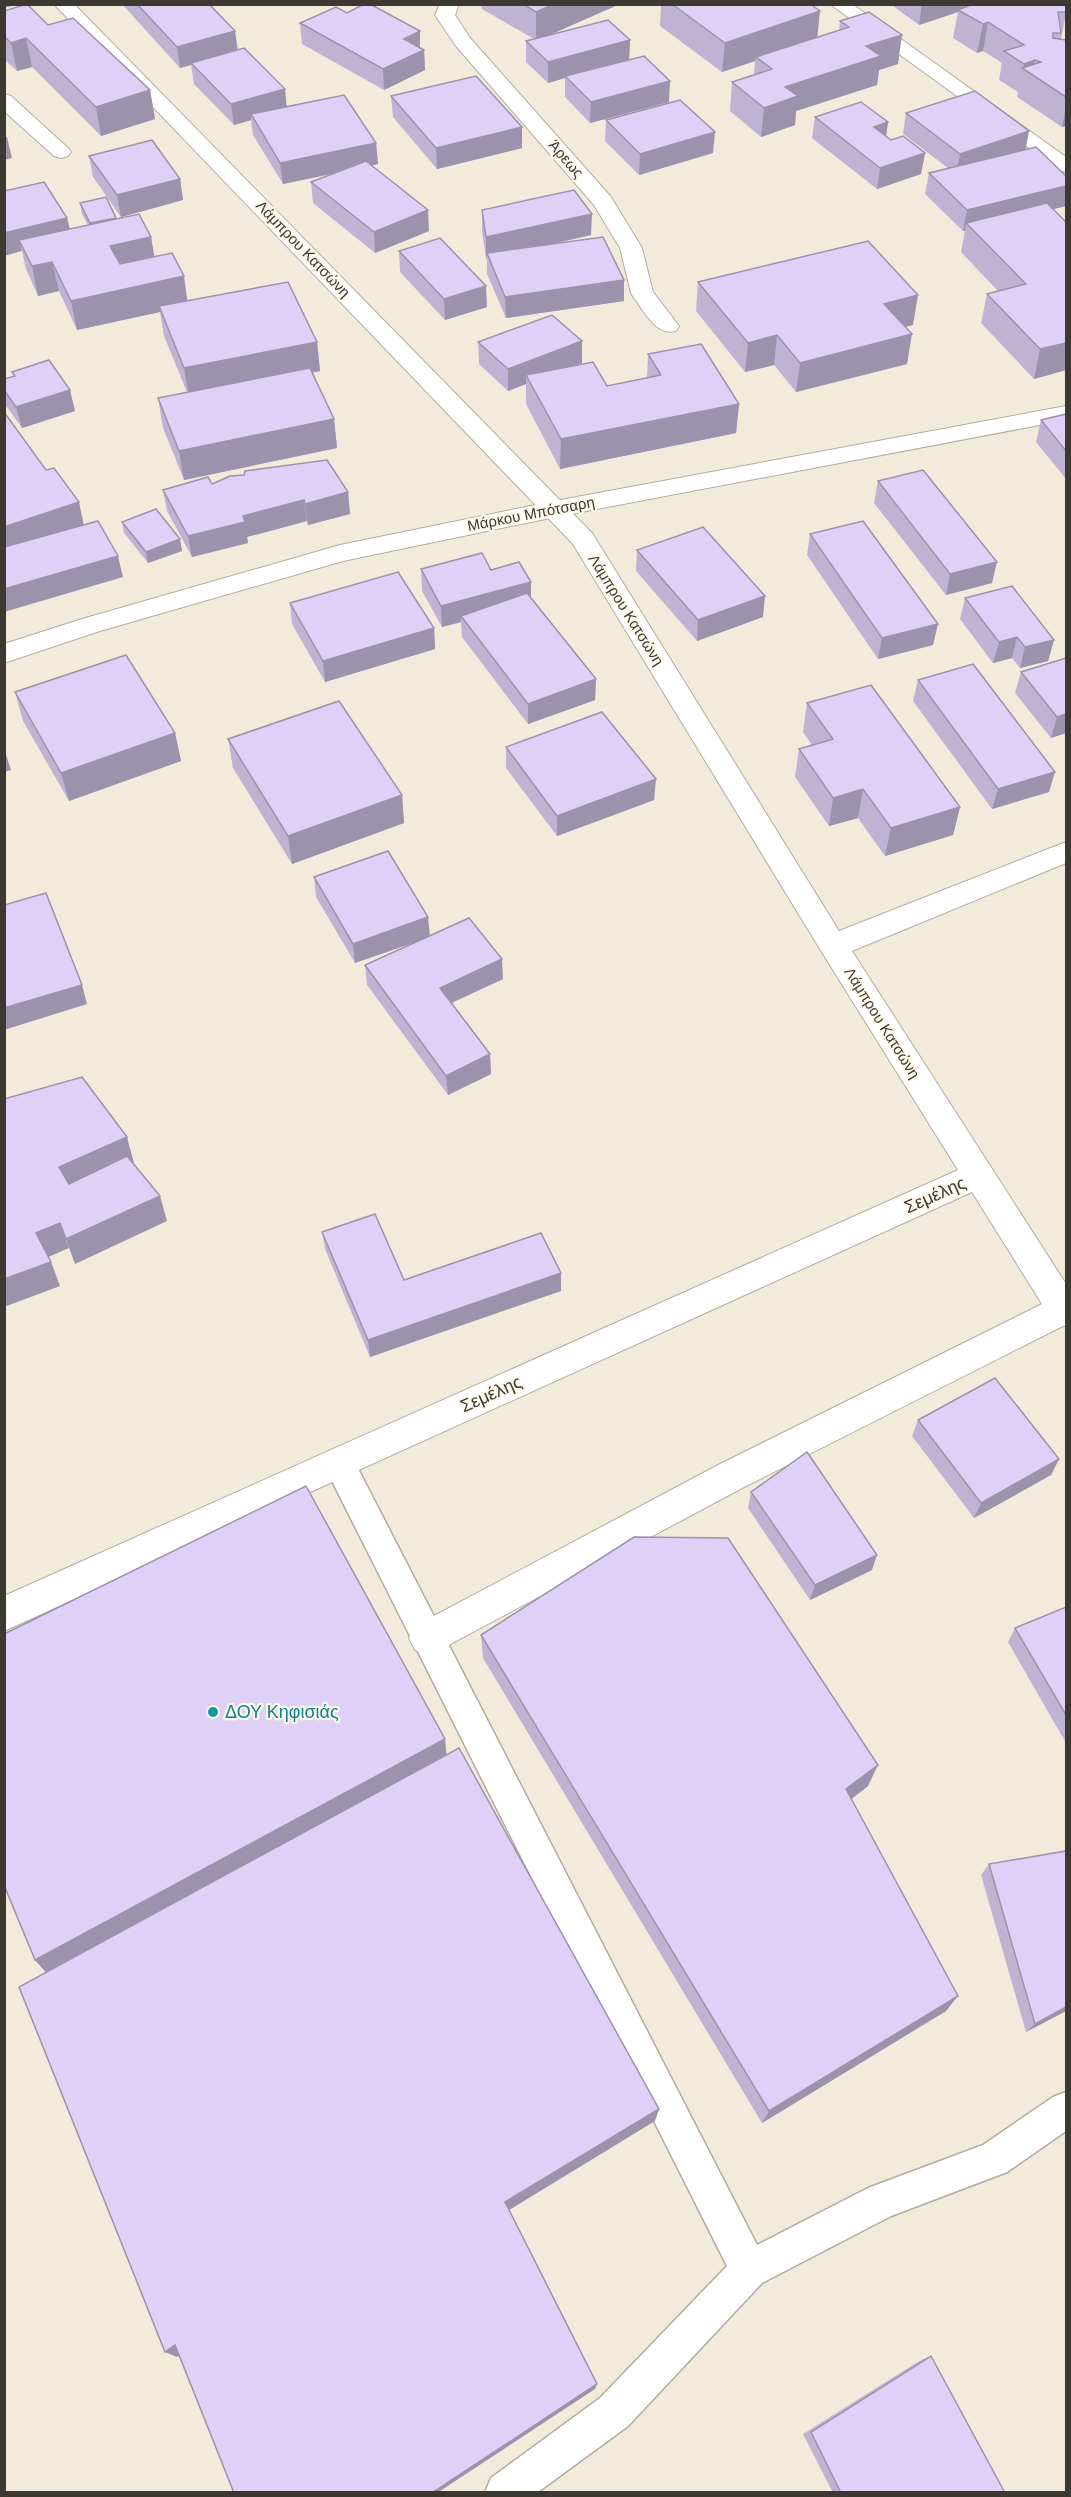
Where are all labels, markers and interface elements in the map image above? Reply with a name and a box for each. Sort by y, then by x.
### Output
street label: Άρεως [545,136,587,181]
street label: Λάμπρου Κατσώνη [253,197,354,301]
street label: Μάρκου Μπότσαρη [466,493,596,534]
street label: Λάμπρου Κατσώνη [585,551,668,668]
street label: Λάμπρου Κατσώνη [841,964,924,1081]
street label: Σεμέλης [901,1172,969,1217]
street label: Σεμέλης [457,1371,525,1416]
place label: ΔΟΥ Κηφισιάς [225,1702,339,1722]
marker: ΔΟΥ Κηφισιάς [206,1705,220,1719]

